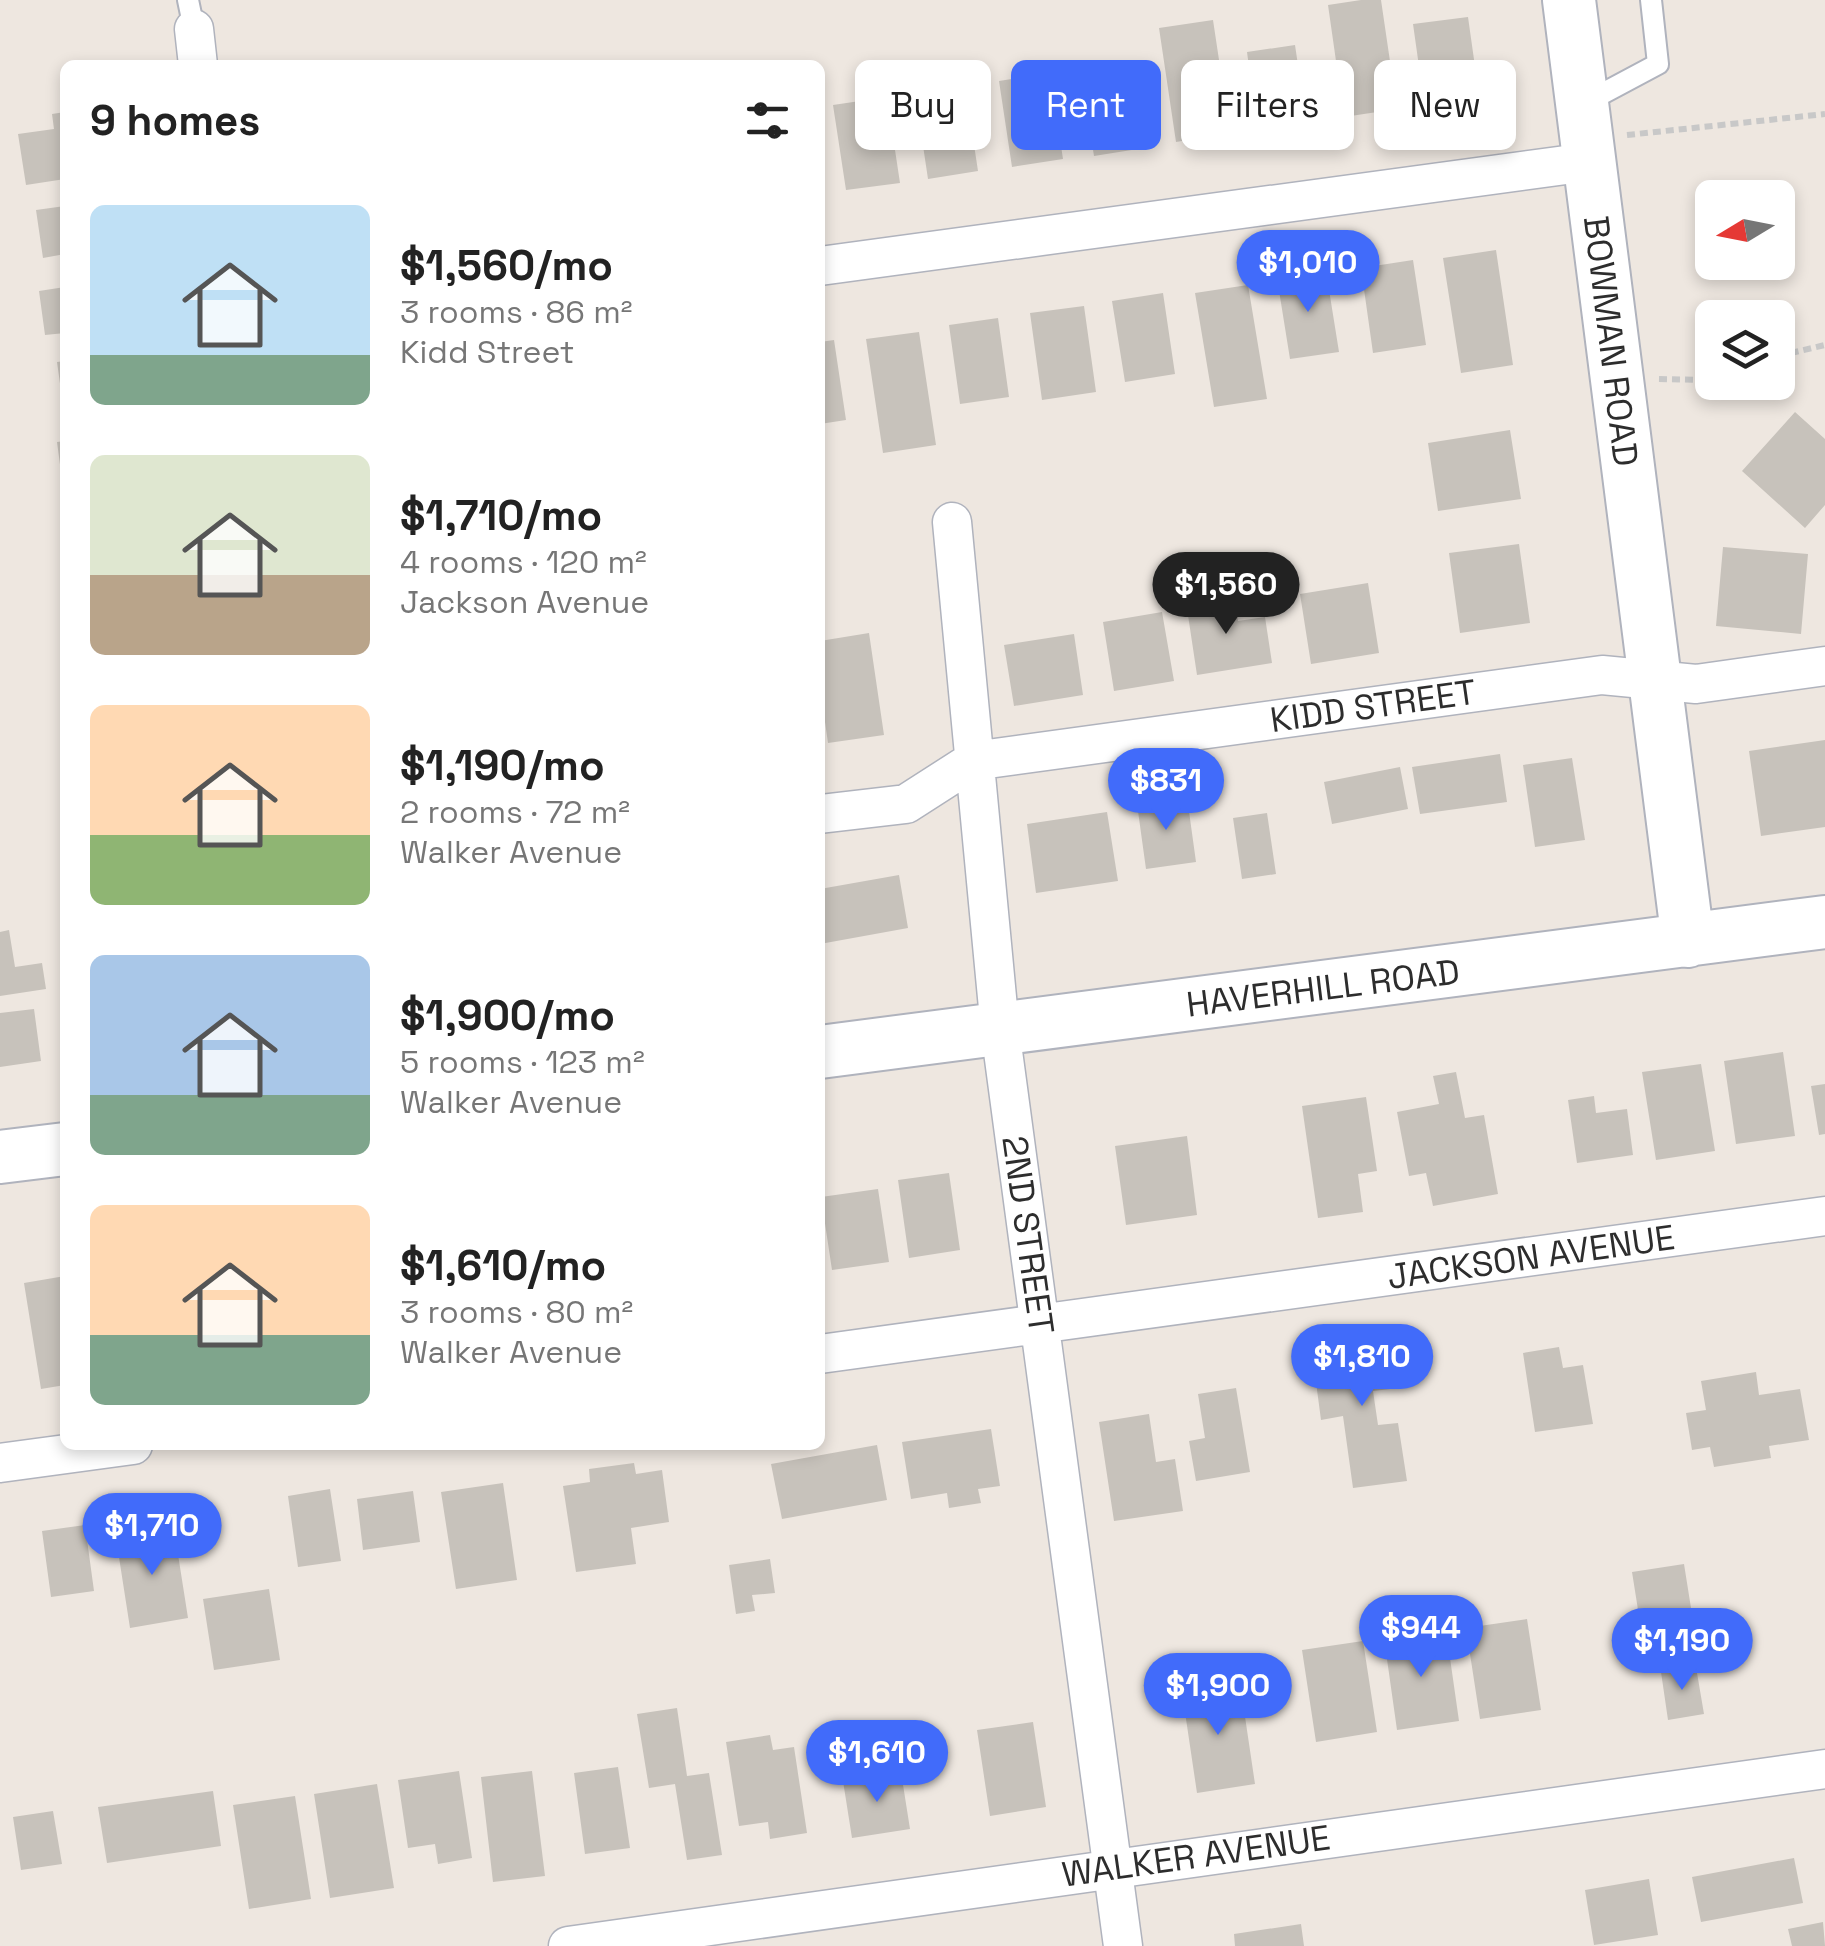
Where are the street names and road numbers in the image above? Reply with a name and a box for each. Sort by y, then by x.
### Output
street label: BOWMAN ROAD [1574,213,1648,469]
street label: KIDD STREET [1267,670,1479,742]
street label: HAVERHILL ROAD [1184,949,1462,1027]
street label: 2ND STREET [992,1133,1064,1337]
street label: JACKSON AVENUE [1385,1215,1677,1299]
street label: WALKER AVENUE [1059,1815,1333,1897]

